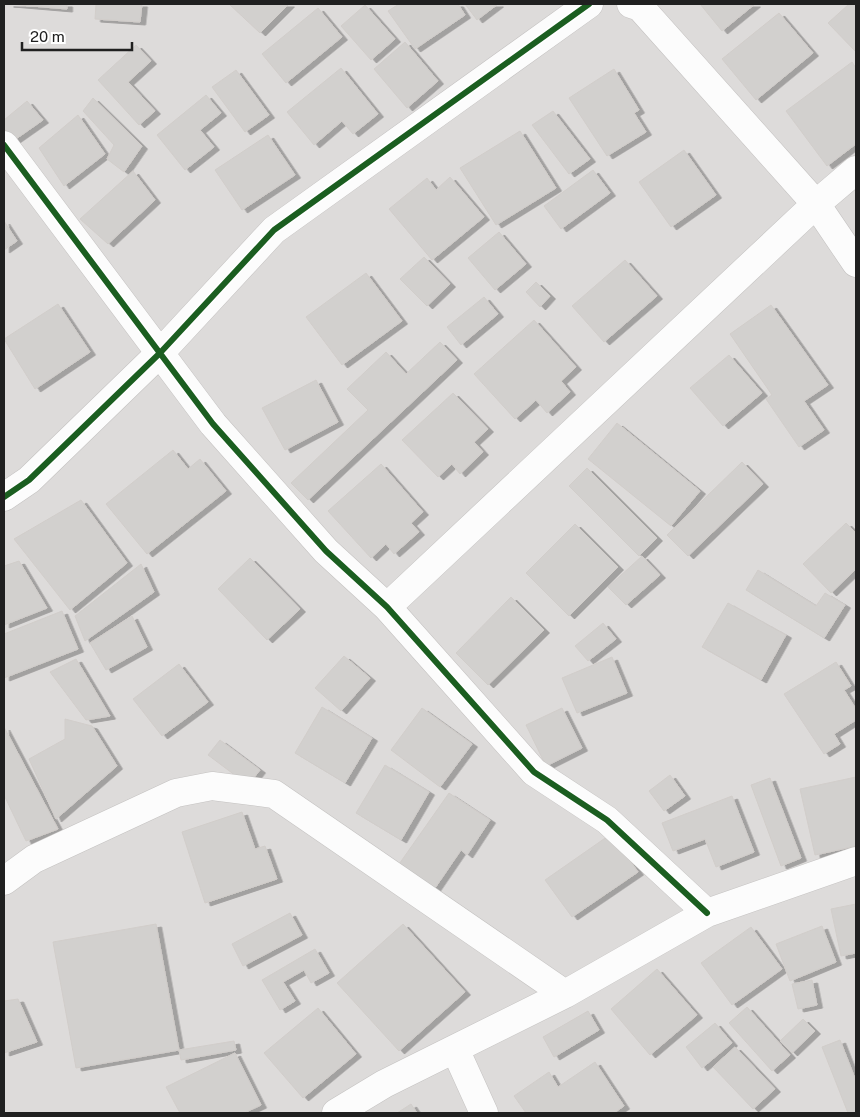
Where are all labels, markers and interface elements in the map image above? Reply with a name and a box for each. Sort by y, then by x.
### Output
scale bar [22,20,132,52]
text: 20 m [30,28,65,45]

